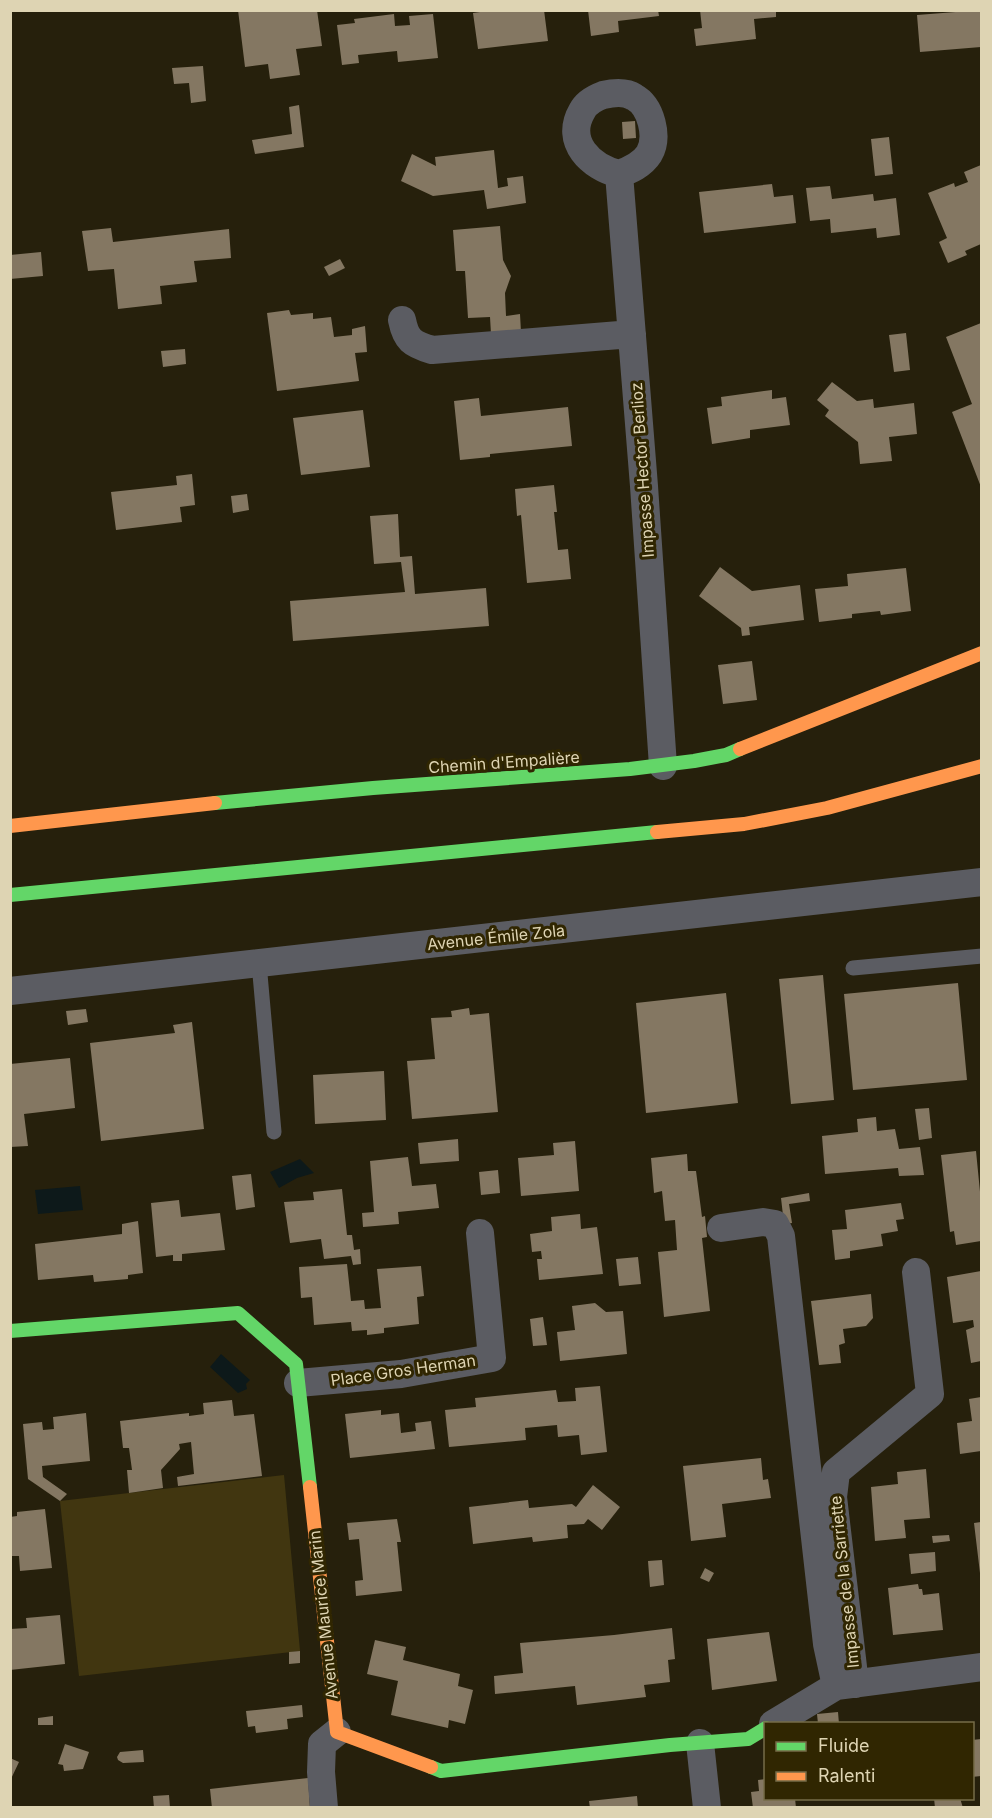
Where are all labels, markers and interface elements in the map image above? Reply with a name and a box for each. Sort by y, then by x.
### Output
street label: Impasse Hector Berlioz [626,382,658,558]
street label: Chemin d'Empalière [428,747,580,777]
street label: Avenue Émile Zola [426,920,566,954]
street label: Place Gros Herman [329,1350,477,1390]
street label: Impasse de la Sarriette [825,1495,863,1669]
street label: Avenue Maurice Marin [304,1530,342,1700]
legend [764,1722,974,1800]
text: Fluide [818,1735,870,1756]
text: Ralenti [818,1765,875,1786]

